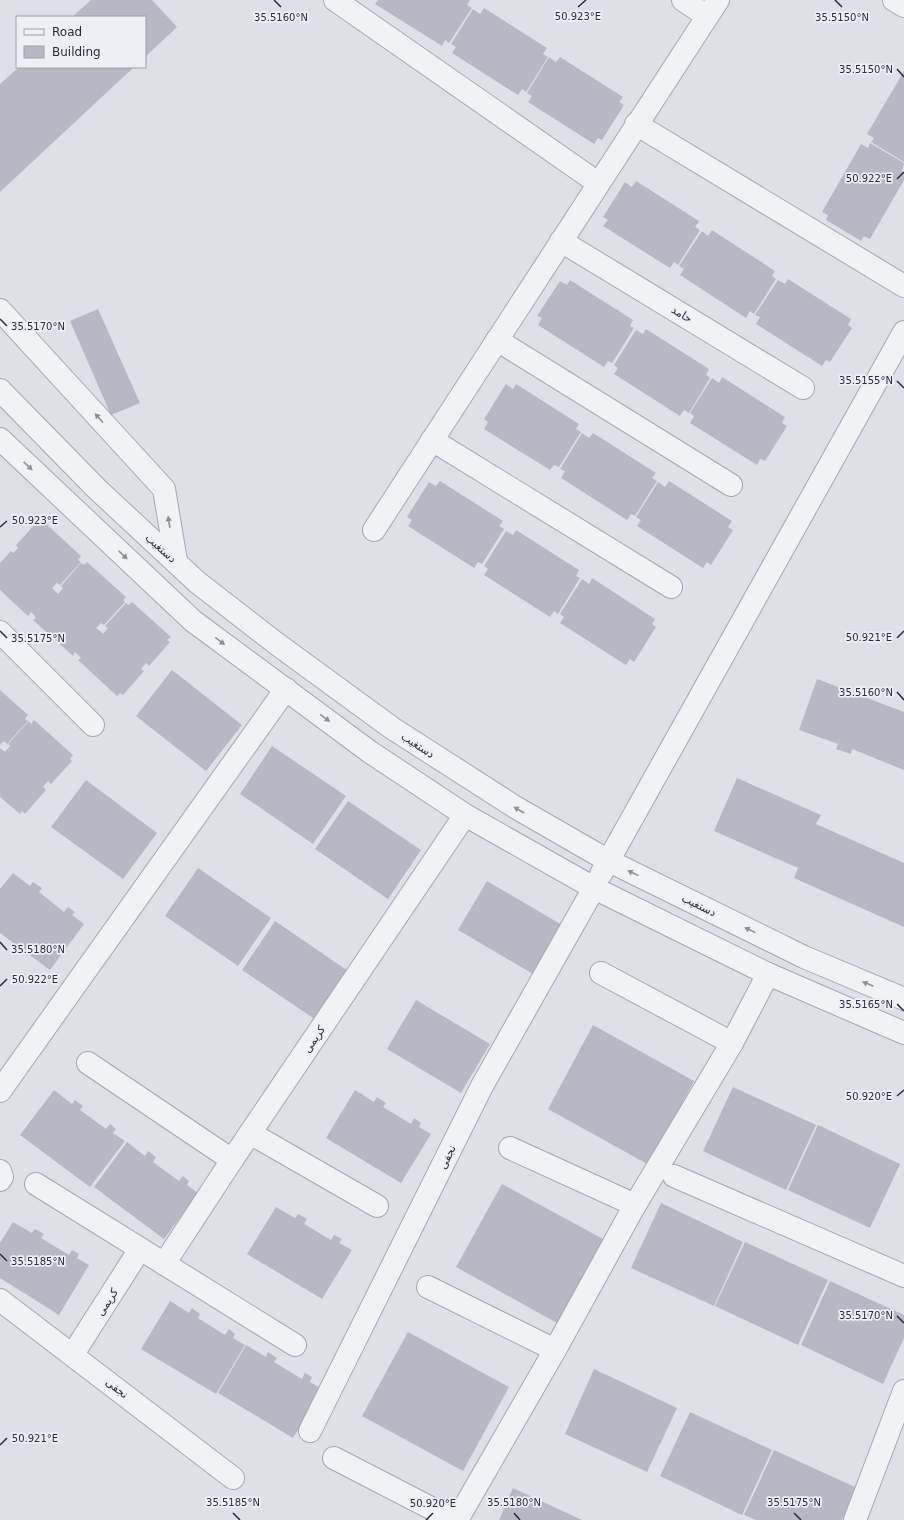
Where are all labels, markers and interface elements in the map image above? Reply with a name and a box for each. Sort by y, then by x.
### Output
text: 50.923°E [555,11,601,22]
text: 35.5160°N [254,12,308,23]
text: 35.5150°N [815,12,869,23]
legend [16,16,146,68]
text: Road [52,25,82,39]
text: Building [52,45,101,59]
text: 35.5150°N [839,64,893,75]
text: 50.922°E [846,173,892,184]
street label: حامد [669,303,694,326]
text: 35.5170°N [11,321,65,332]
text: 35.5155°N [839,375,893,386]
one-way arrow [94,413,104,423]
one-way arrow [23,461,33,470]
text: 50.923°E [12,515,58,526]
one-way arrow [166,516,172,529]
street label: دستغیب [143,531,179,566]
one-way arrow [118,550,128,559]
text: 50.921°E [846,632,892,643]
text: 35.5175°N [11,633,65,644]
one-way arrow [215,637,226,645]
text: 35.5160°N [839,687,893,698]
one-way arrow [319,714,330,722]
street label: دستغیب [399,730,437,761]
one-way arrow [514,806,525,813]
one-way arrow [627,870,639,876]
street label: دستغیب [679,892,718,919]
one-way arrow [744,927,755,934]
text: 35.5180°N [11,944,65,955]
text: 50.922°E [12,974,58,985]
one-way arrow [862,981,874,988]
text: 35.5165°N [839,999,893,1010]
street label: کریمی [301,1023,329,1055]
text: 50.920°E [846,1091,892,1102]
street label: نجفی [436,1143,459,1171]
text: 35.5185°N [11,1256,65,1267]
street label: کریمی [94,1286,121,1318]
text: 35.5170°N [839,1310,893,1321]
street label: نجفی [103,1376,131,1401]
text: 50.921°E [12,1433,58,1444]
text: 35.5185°N [206,1497,260,1508]
text: 35.5180°N [487,1497,541,1508]
text: 35.5175°N [767,1497,821,1508]
text: 50.920°E [410,1498,456,1509]

